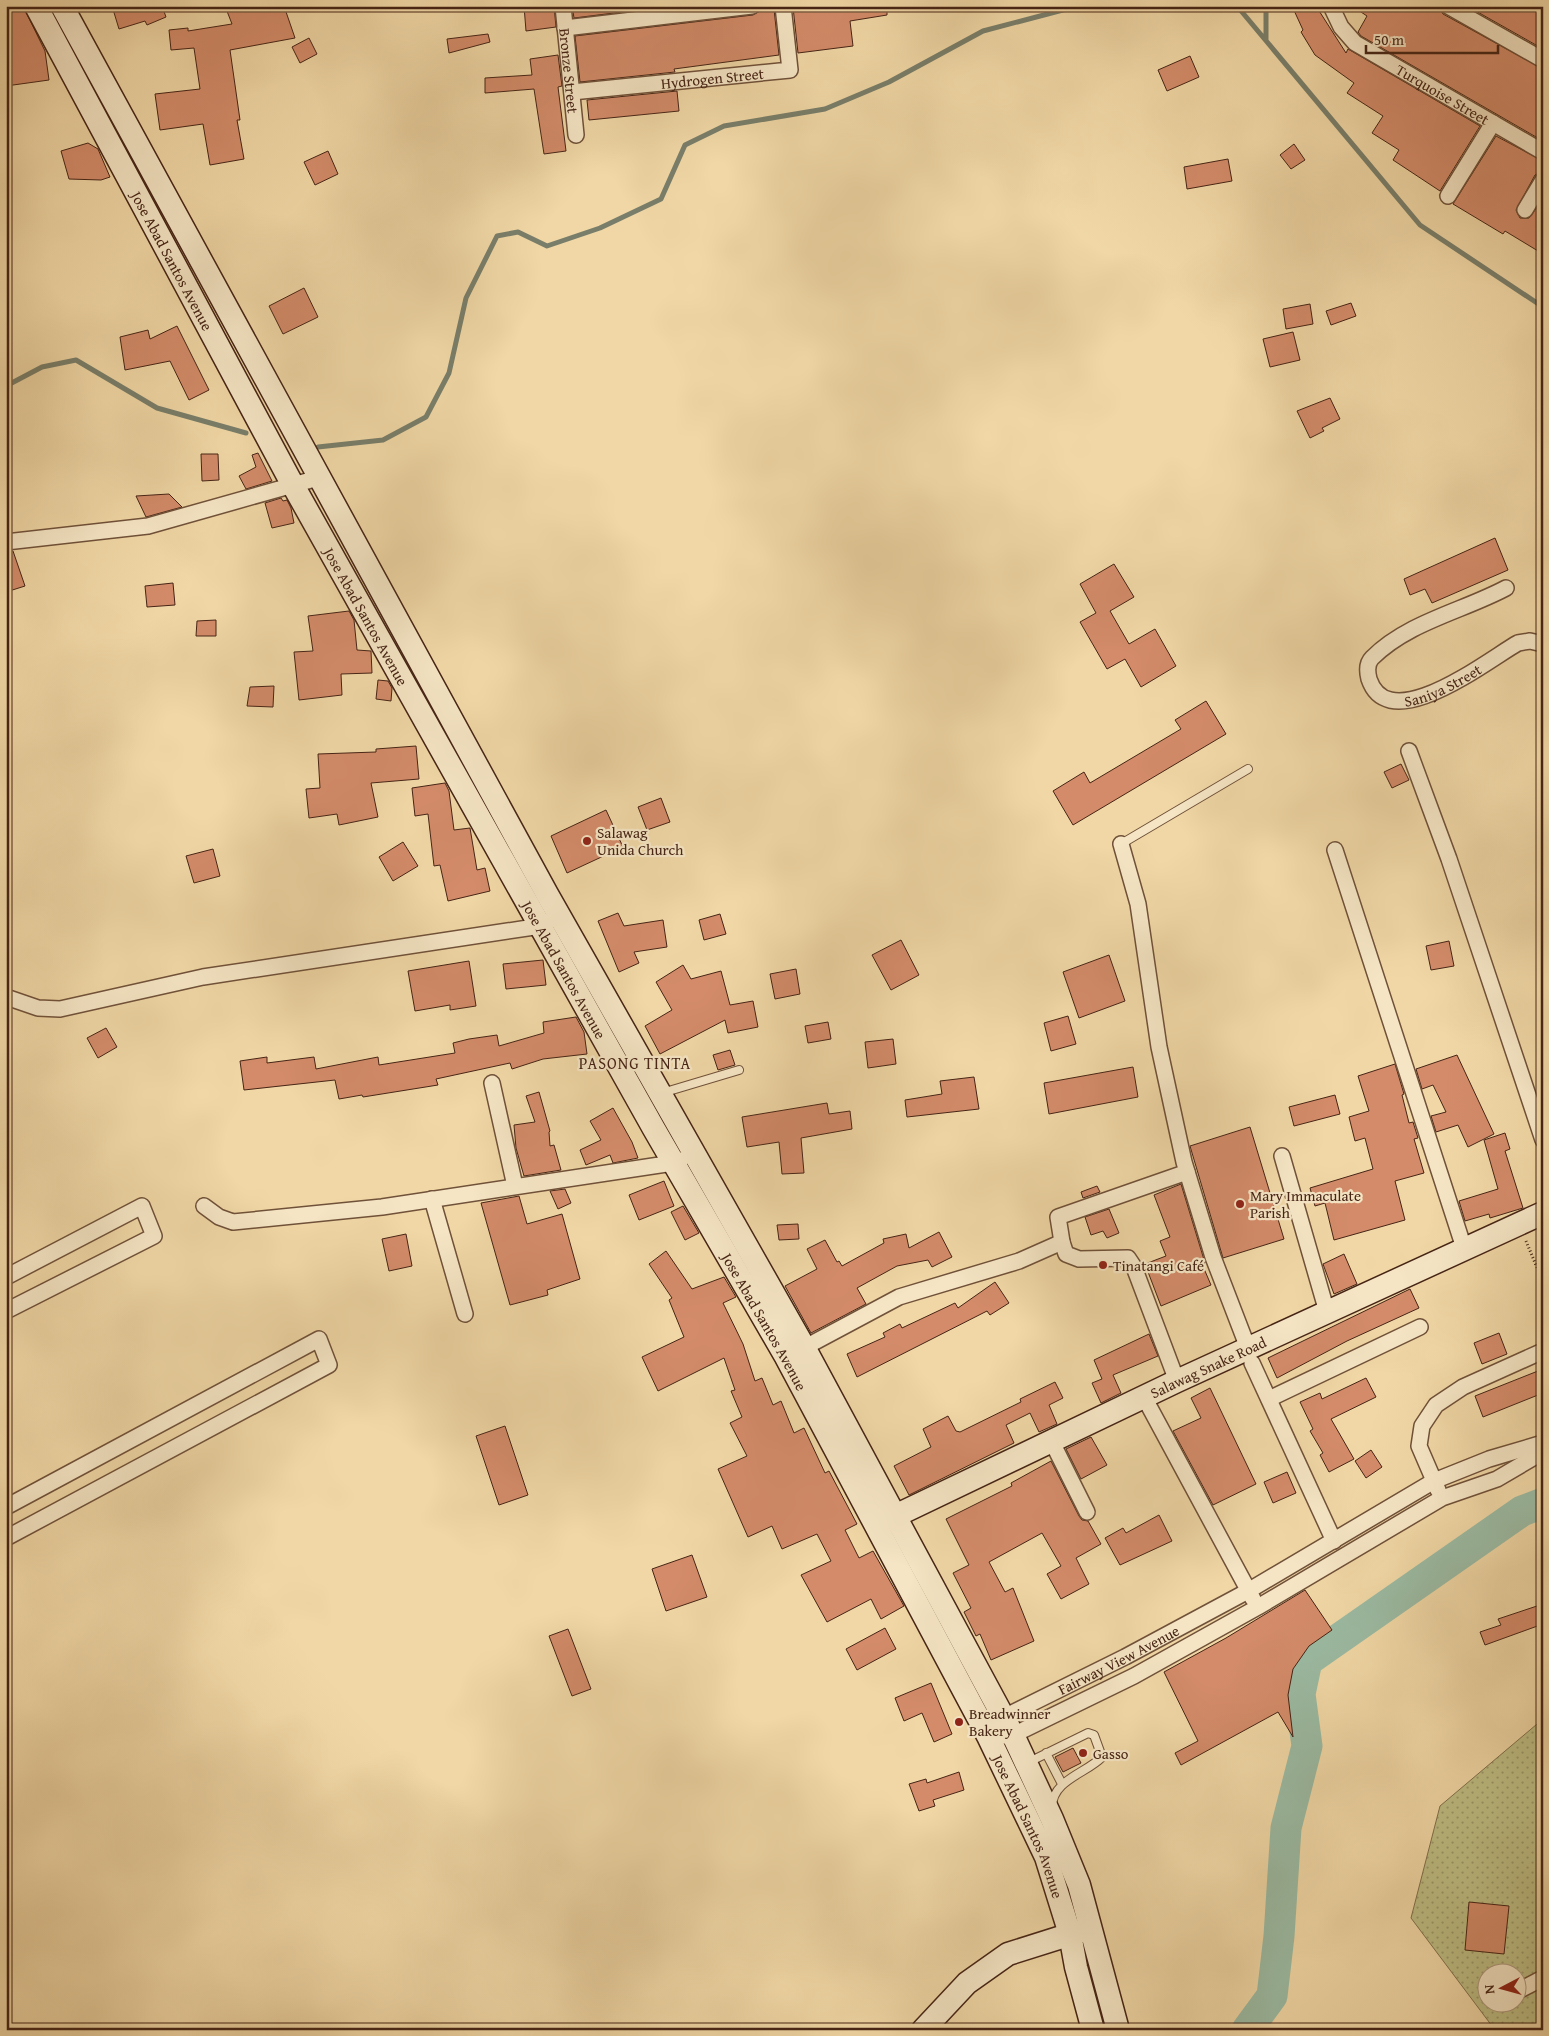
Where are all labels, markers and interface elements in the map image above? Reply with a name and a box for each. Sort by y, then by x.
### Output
scale bar [1366,22,1499,54]
street label: Bronze Street [555,27,584,115]
text: 50 m [1374,29,1405,50]
street label: Turquoise Street [1392,59,1494,130]
street label: Hydrogen Street [660,62,765,93]
street label: Jose Abad Santos Avenue [126,186,218,334]
street label: Jose Abad Santos Avenue [318,542,414,689]
street label: Saniya Street [1403,658,1486,711]
place label: Salawag Unida Church [597,822,684,860]
marker: Salawag Unida Church [581,835,593,847]
street label: Jose Abad Santos Avenue [516,895,612,1042]
district label: PASONG TINTA [579,1051,691,1075]
place label: Mary Immaculate Parish [1250,1185,1361,1223]
marker: Mary Immaculate Parish [1234,1198,1246,1210]
street label: Jose Abad Santos Avenue [716,1247,812,1394]
place label: Tinatangi Café [1113,1255,1204,1276]
marker: Tinatangi Café [1097,1259,1109,1271]
street label: Salawag Snake Road [1146,1331,1269,1403]
street label: Fairway View Avenue [1054,1619,1183,1699]
place label: Breadwinner Bakery [969,1703,1051,1741]
marker: Breadwinner Bakery [953,1716,965,1728]
place label: Gasso [1093,1743,1129,1764]
marker: Gasso [1077,1747,1089,1759]
street label: Jose Abad Santos Avenue [987,1749,1069,1901]
north arrow [1476,1964,1526,2014]
text: N [1479,1983,1500,1995]

